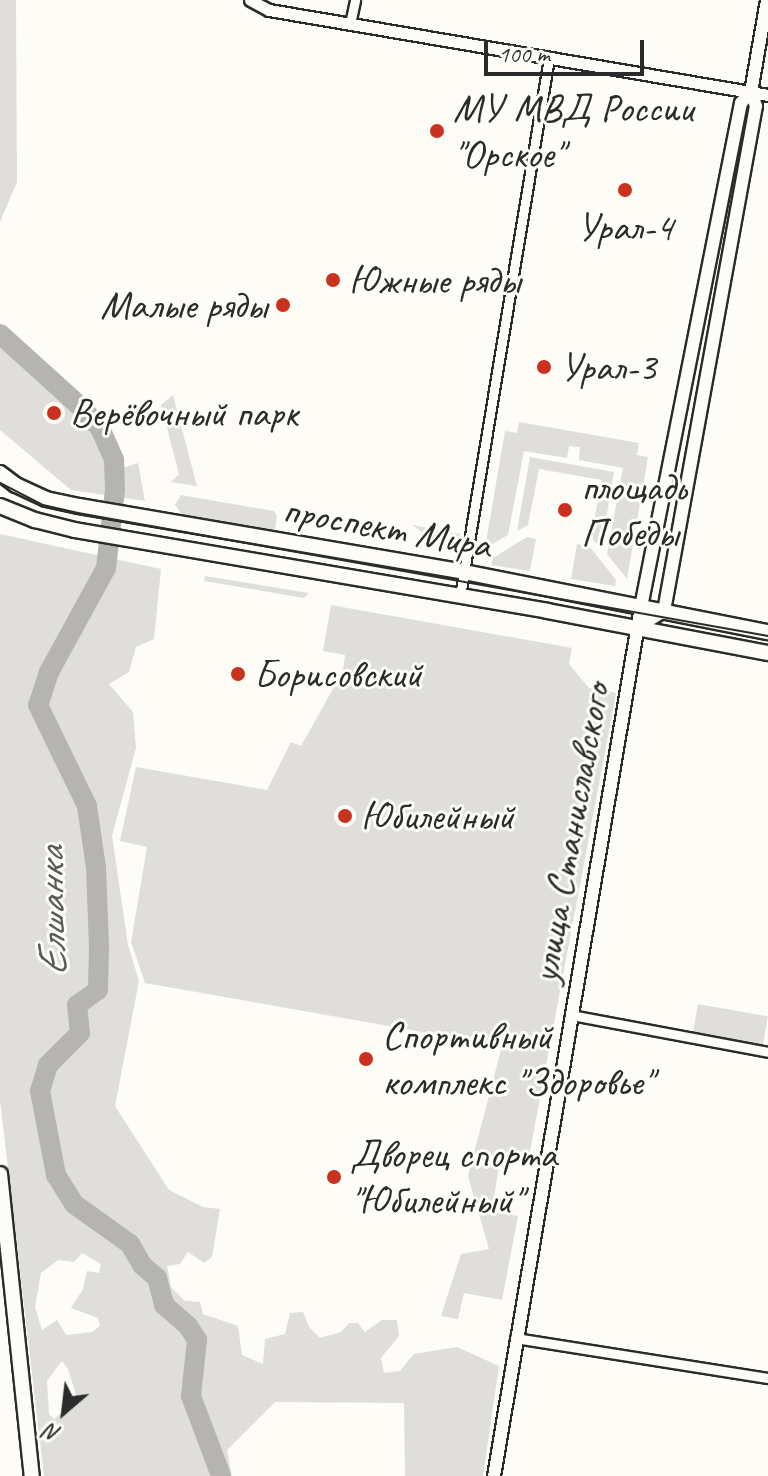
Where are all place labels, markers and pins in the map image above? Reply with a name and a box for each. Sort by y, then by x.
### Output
place label: МУ МВД России "Орское" [453,84,691,178]
marker: МУ МВД России "Орское" [428,122,446,140]
marker: Урал-4 [616,181,634,199]
place label: Урал-4 [577,203,673,251]
place label: Южные ряды [349,256,522,304]
marker: Южные ряды [324,271,342,289]
place label: Малые ряды [98,281,267,329]
marker: Малые ряды [274,296,292,314]
place label: Урал-3 [560,343,656,391]
marker: Урал-3 [535,358,553,376]
place label: Верёвочный парк [70,389,298,437]
marker: Верёвочный парк [45,404,63,422]
place label: площадь Победы [581,463,686,557]
marker: площадь Победы [556,501,574,519]
place label: Борисовский [254,650,422,698]
marker: Борисовский [229,665,247,683]
place label: Юбилейный [361,792,514,840]
marker: Юбилейный [336,807,354,825]
place label: Спортивный комплекс "Здоровье" [382,1012,652,1106]
marker: Спортивный комплекс "Здоровье" [357,1050,375,1068]
place label: Дворец спорта "Юбилейный" [350,1130,554,1224]
marker: Дворец спорта "Юбилейный" [325,1168,343,1186]

